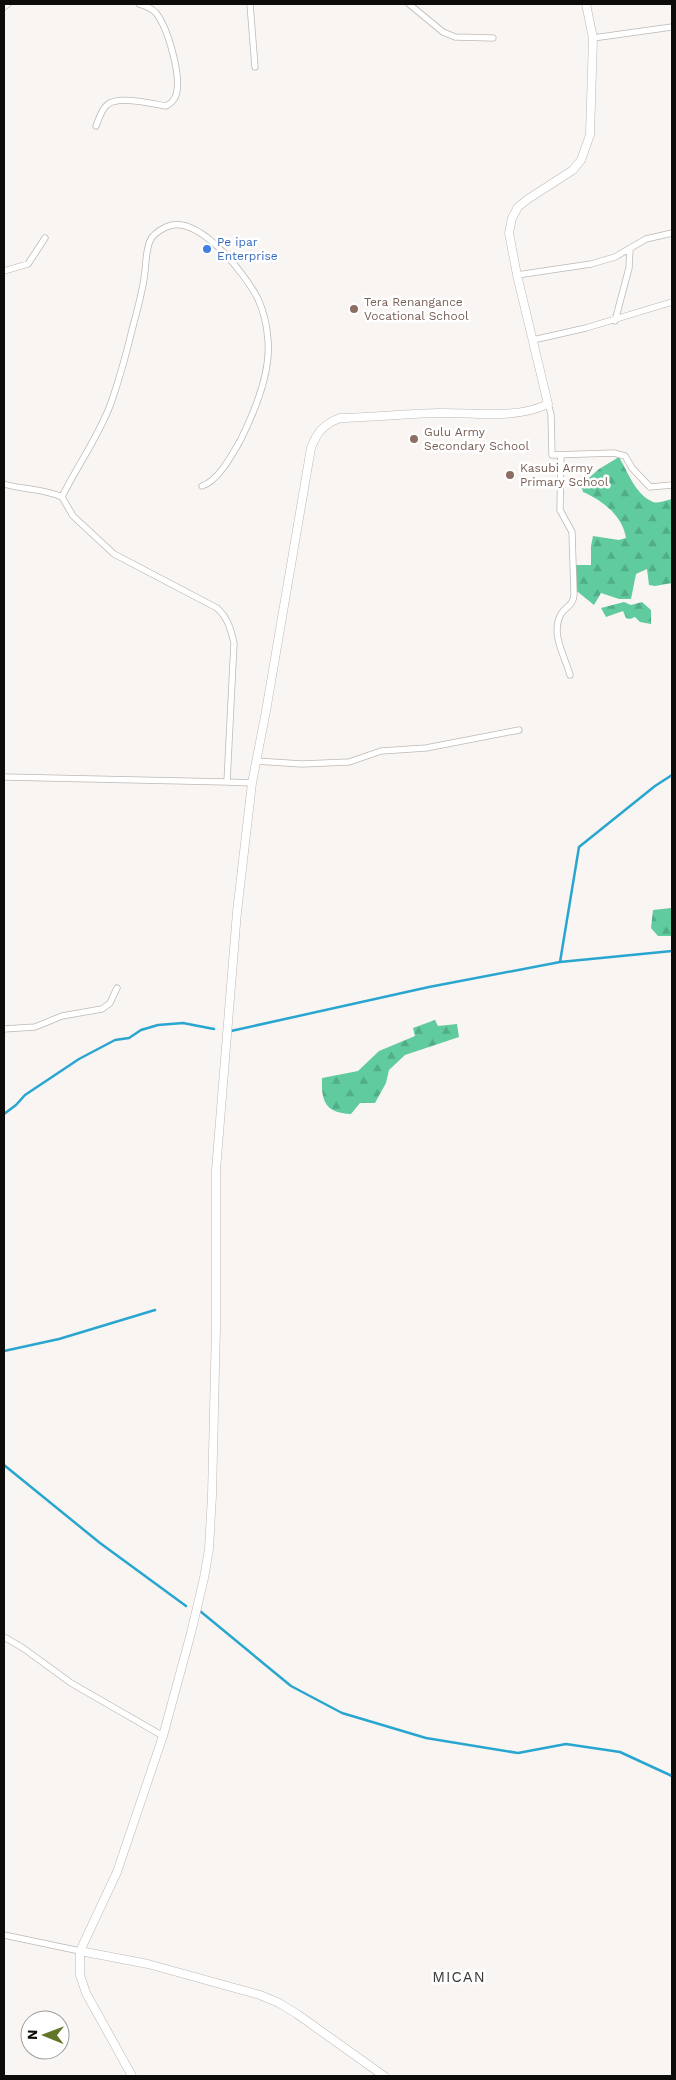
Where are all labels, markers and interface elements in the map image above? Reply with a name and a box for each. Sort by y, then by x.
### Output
place label: Pe ipar Enterprise [217,235,278,263]
marker: Pe ipar Enterprise [201,243,213,255]
place label: Tera Renangance Vocational School [364,295,469,323]
marker: Tera Renangance Vocational School [348,303,360,315]
place label: Gulu Army Secondary School [424,425,529,453]
marker: Gulu Army Secondary School [408,433,420,445]
place label: Kasubi Army Primary School [520,461,609,489]
marker: Kasubi Army Primary School [504,469,516,481]
district label: MICAN [432,1968,486,1986]
north arrow [20,2010,70,2060]
text: N [24,2029,40,2040]

